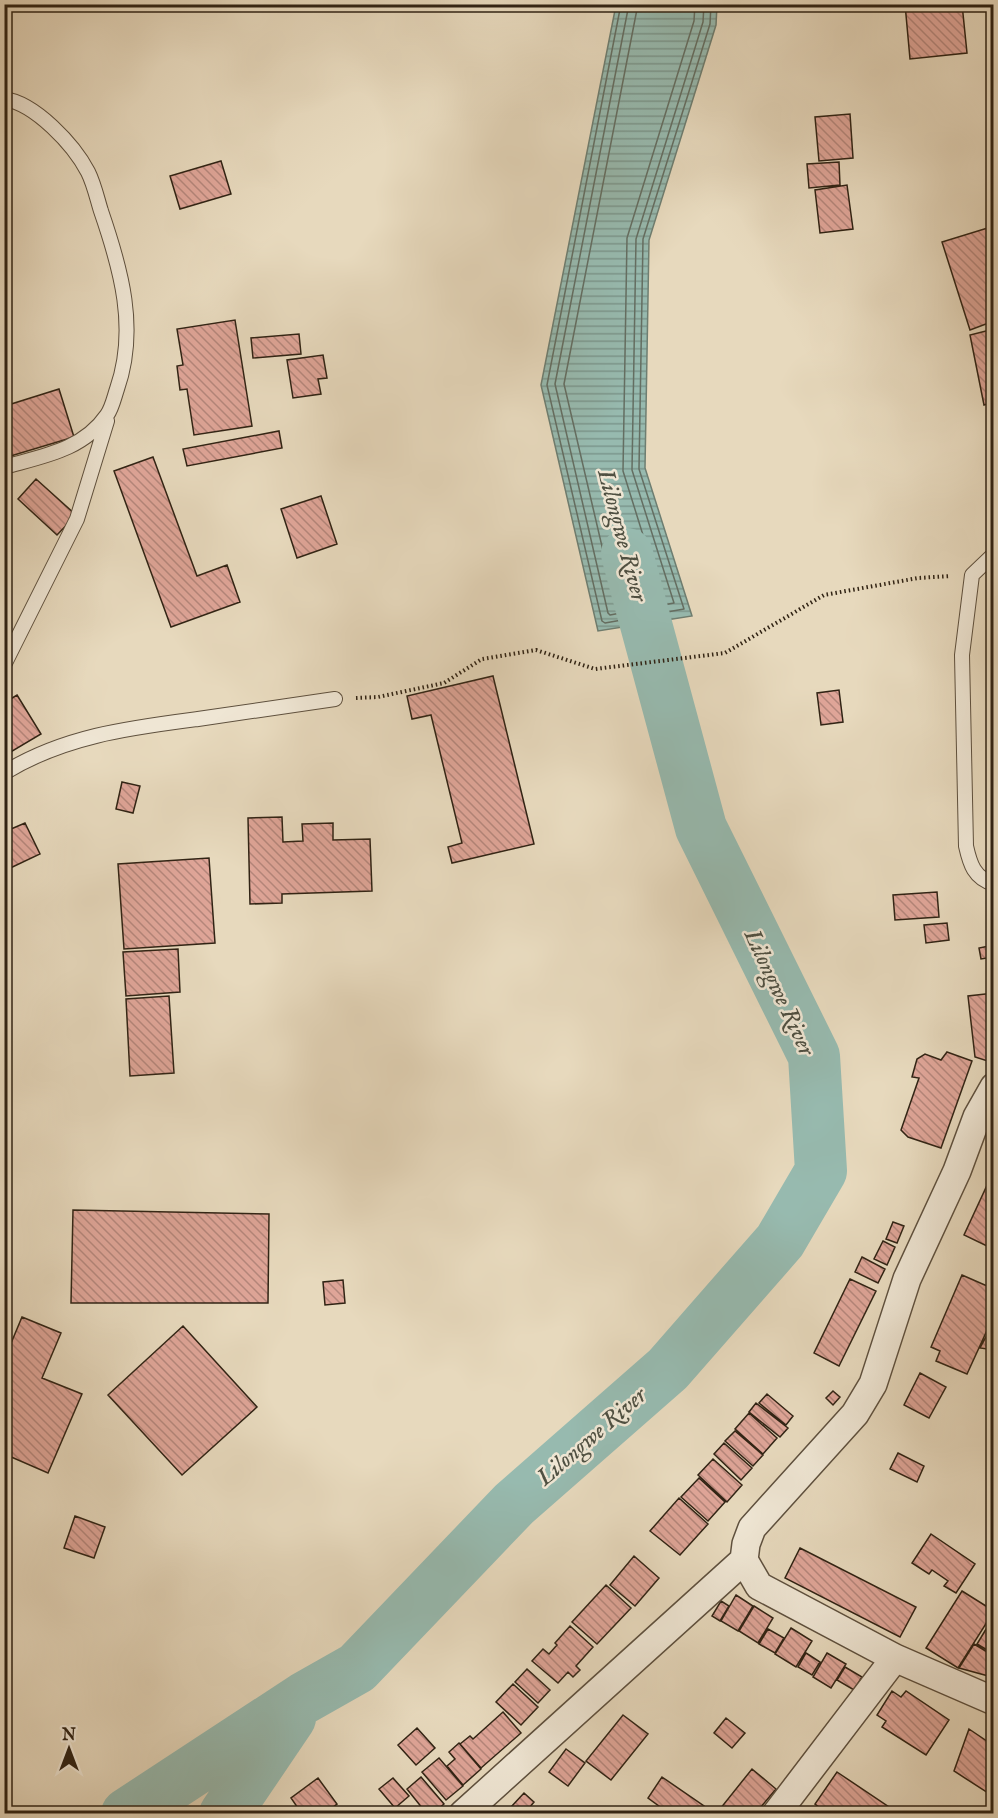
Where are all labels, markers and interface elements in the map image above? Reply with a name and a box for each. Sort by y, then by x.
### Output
water label: Lilongwe River [589,465,655,607]
water label: Lilongwe River [735,923,822,1063]
water label: Lilongwe River [530,1380,655,1494]
north arrow [39,1719,99,1779]
text: N [61,1726,76,1746]

